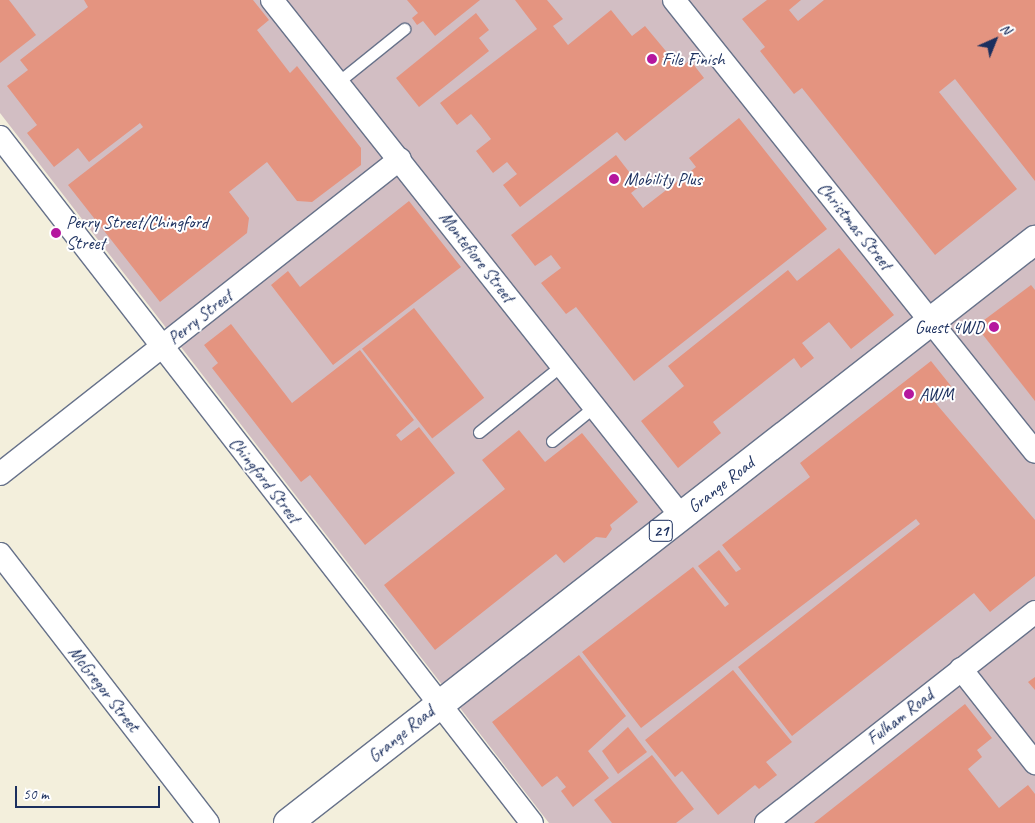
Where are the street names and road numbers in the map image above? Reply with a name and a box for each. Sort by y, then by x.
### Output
street label: Christmas Street [813,178,897,274]
street label: Montefiore Street [435,207,519,307]
street label: Perry Street [163,285,237,349]
street label: Chingford Street [225,433,305,527]
street label: Grange Road [684,453,758,517]
road number: 21 [648,518,674,544]
street label: McGregor Street [64,642,144,736]
street label: Fulham Road [863,685,937,749]
street label: Grange Road [364,701,438,767]

